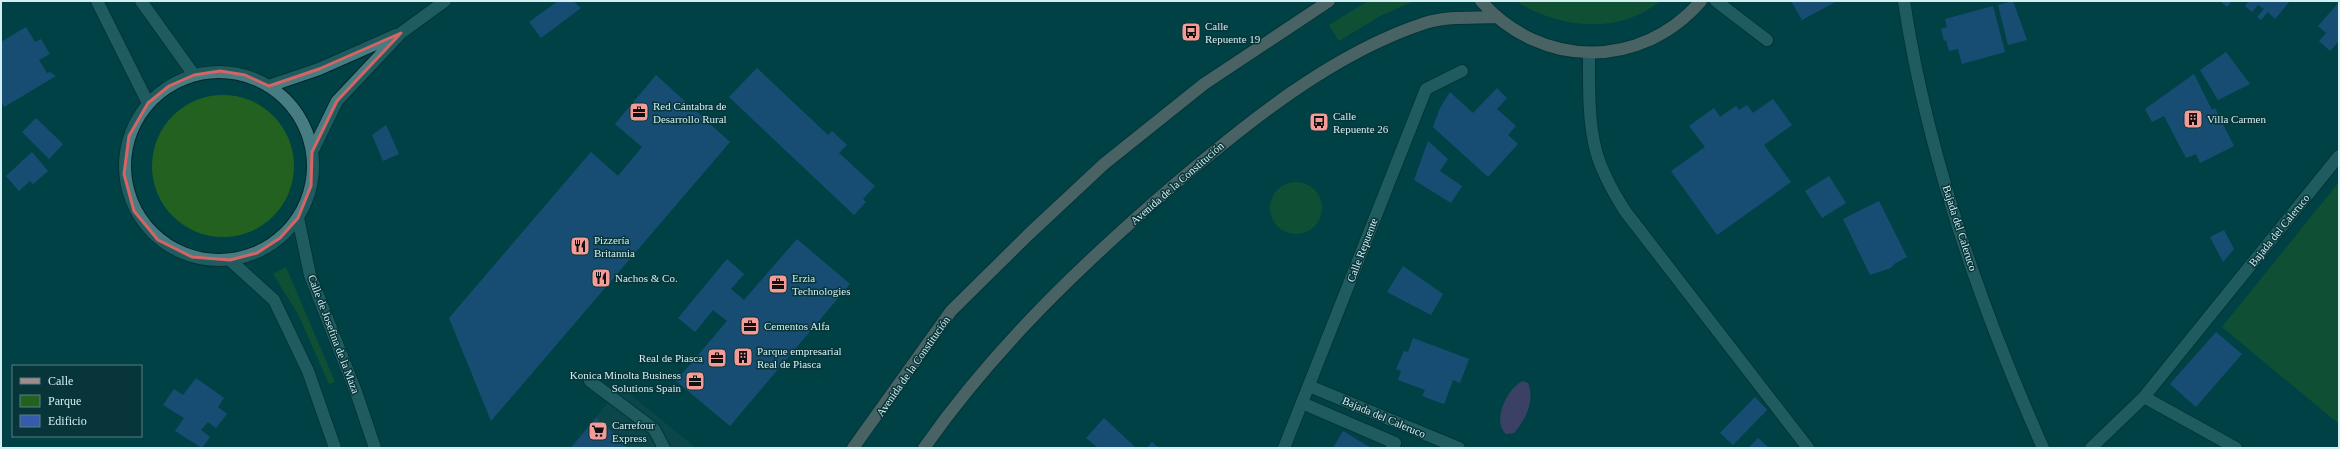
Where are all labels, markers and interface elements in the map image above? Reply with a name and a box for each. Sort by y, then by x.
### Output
place label: Calle Repuente 19 [1205,20,1261,45]
bus stop icon: Calle Repuente 19 [1180,21,1202,43]
place label: Red Cántabra de Desarrollo Rural [653,100,727,125]
office icon: Red Cántabra de Desarrollo Rural [628,101,650,123]
building icon: Villa Carmen [2182,108,2204,130]
place label: Calle Repuente 26 [1333,110,1389,135]
bus stop icon: Calle Repuente 26 [1308,111,1330,133]
place label: Villa Carmen [2207,113,2266,125]
street label: Avenida de la Constitución [1128,139,1226,227]
street label: Bajada del Caleruco [1941,184,1980,273]
street label: Bajada del Caleruco [2246,191,2312,268]
street label: Calle Repuente [1344,216,1380,284]
place label: Pizzería Britannia [594,234,635,259]
restaurant icon: Pizzería Britannia [569,235,591,257]
restaurant icon: Nachos & Co. [590,267,612,289]
place label: Nachos & Co. [615,272,678,284]
place label: Erzia Technologies [792,272,851,297]
street label: Calle de Josefina de la Maza [306,273,362,395]
office icon: Erzia Technologies [767,273,789,295]
street label: Avenida de la Constitución [874,313,952,418]
office icon: Cementos Alfa [739,315,761,337]
place label: Cementos Alfa [764,320,830,332]
place label: Parque empresarial Real de Piasca [757,345,842,370]
building icon: Parque empresarial Real de Piasca [732,346,754,368]
office icon: Real de Piasca [706,347,728,369]
place label: Real de Piasca [639,352,703,364]
legend [12,365,142,437]
place label: Konica Minolta Business Solutions Spain [570,369,681,394]
office icon: Konica Minolta Business Solutions Spain [684,370,706,392]
text: Calle [48,374,73,388]
text: Parque [48,394,81,408]
street label: Bajada del Caleruco [1341,394,1428,440]
text: Edificio [48,414,87,428]
place label: Carrefour Express [612,419,655,444]
supermarket icon: Carrefour Express [587,420,609,442]

